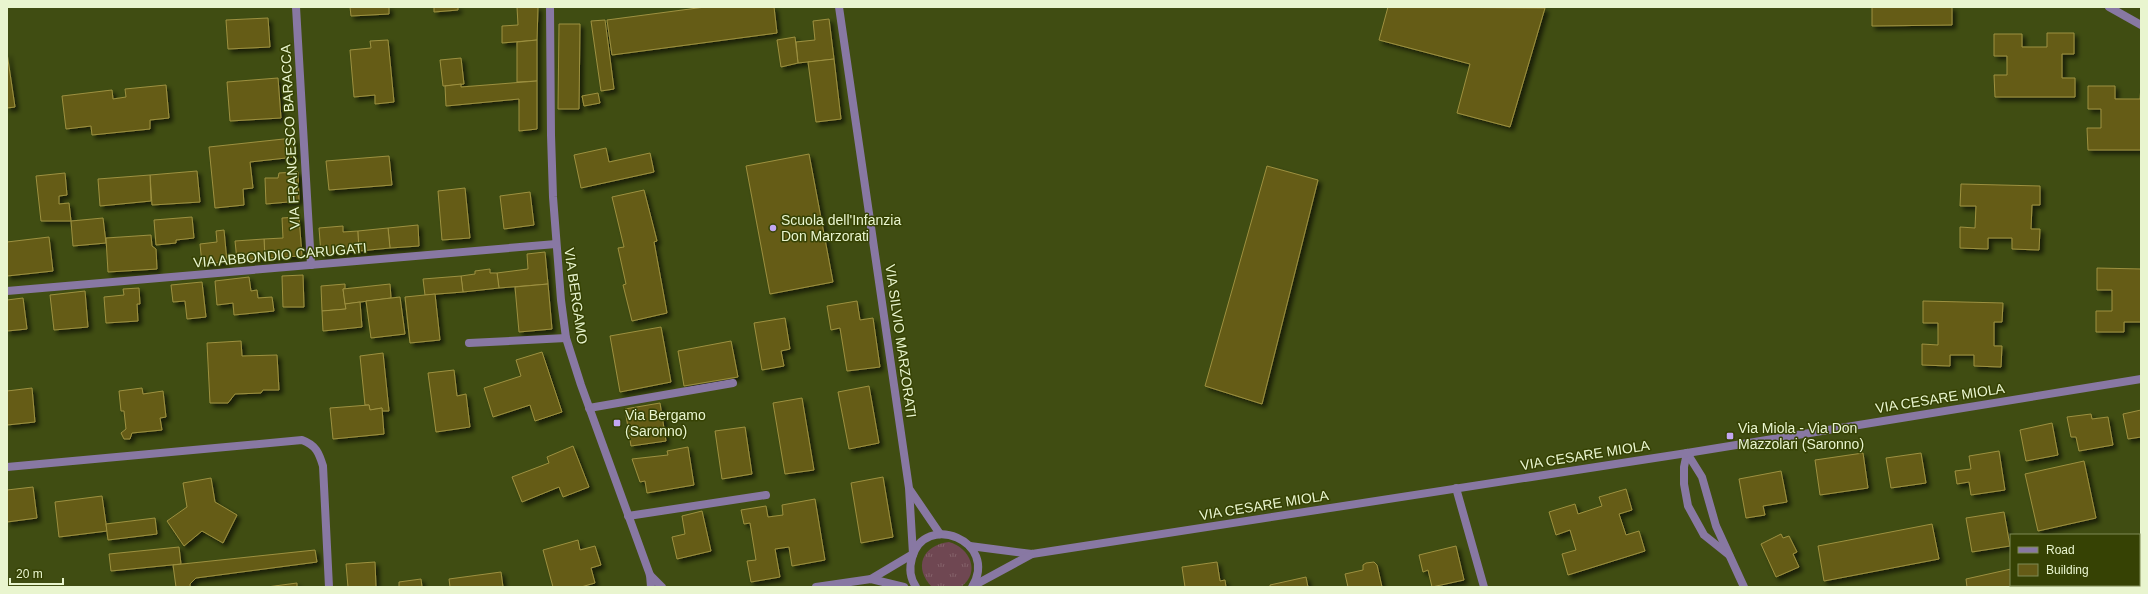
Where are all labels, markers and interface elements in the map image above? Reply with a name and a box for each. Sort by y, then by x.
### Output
street label: VIA FRANCESCO BARACCA [277,43,303,230]
place label: Scuola dell'Infanzia Don Marzorati [781,212,901,244]
marker: Scuola dell'Infanzia Don Marzorati [768,223,778,233]
street label: VIA ABBONDIO CARUGATI [193,239,367,271]
street label: VIA BERGAMO [561,247,591,345]
street label: VIA SILVIO MARZORATI [882,263,920,419]
street label: VIA CESARE MIOLA [1874,380,2006,416]
place label: Via Bergamo (Saronno) [625,407,706,439]
marker: Via Bergamo (Saronno) [612,418,622,428]
place label: Via Miola - Via Don Mazzolari (Saronno) [1738,420,1864,452]
marker: Via Miola - Via Don Mazzolari (Saronno) [1725,431,1735,441]
street label: VIA CESARE MIOLA [1519,437,1651,473]
street label: VIA CESARE MIOLA [1198,487,1330,523]
legend [2010,534,2140,586]
text: Road [2046,543,2075,557]
scale bar [10,560,63,586]
text: Building [2046,563,2089,577]
text: 20 m [16,567,43,581]

